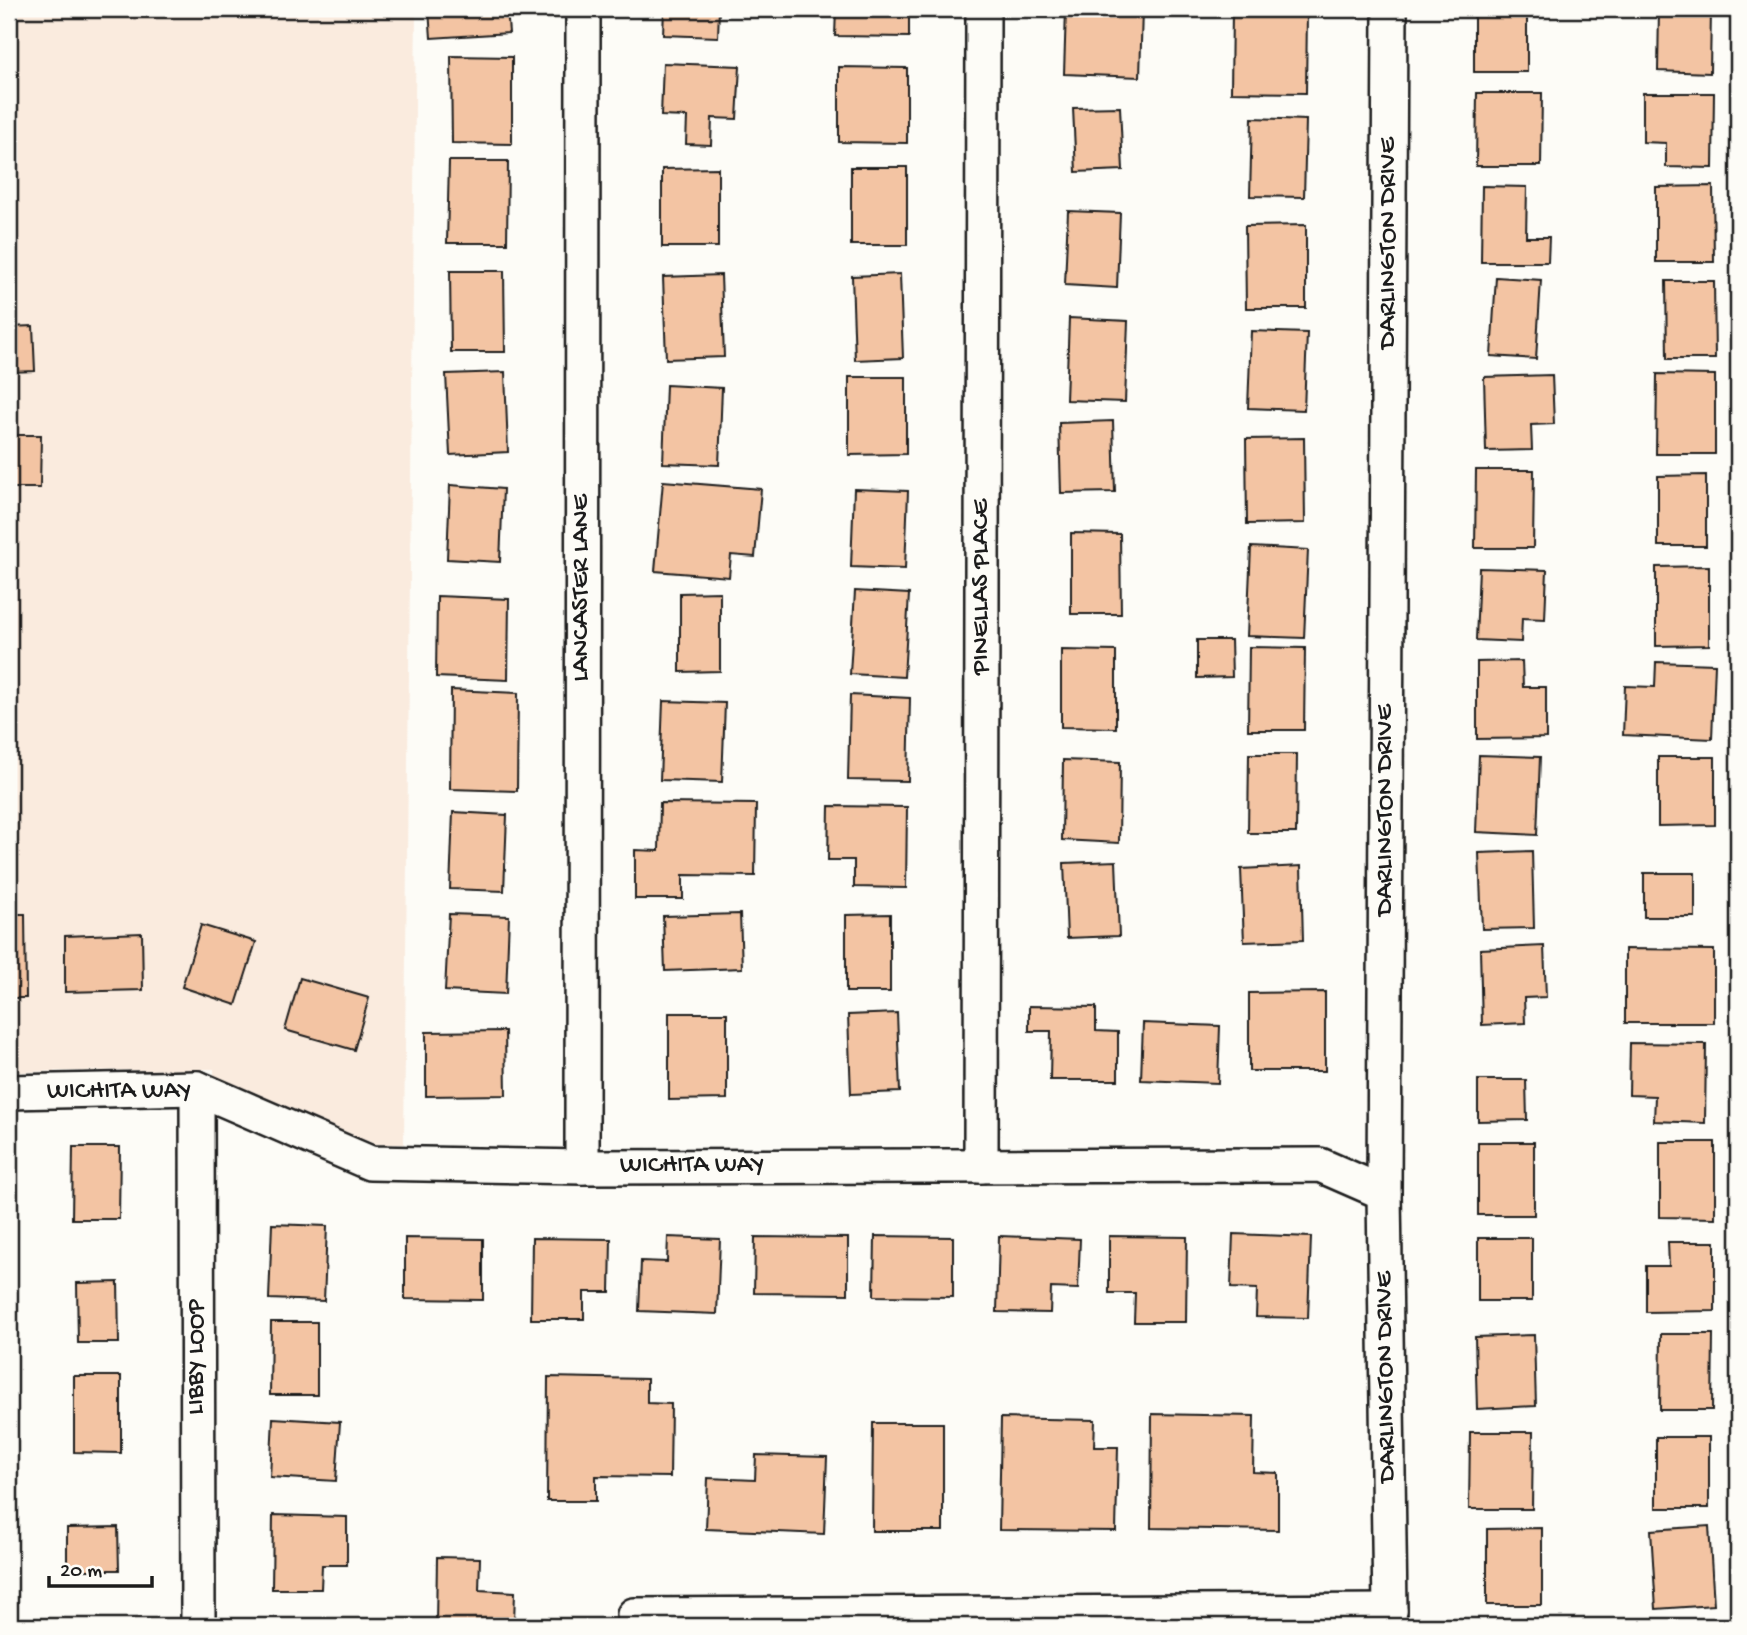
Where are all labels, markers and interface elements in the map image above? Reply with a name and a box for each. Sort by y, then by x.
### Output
street label: DARLINGTON DRIVE [1374,137,1405,351]
street label: LANCASTER LANE [567,494,598,682]
street label: PINELLAS PLACE [967,498,998,676]
street label: DARLINGTON DRIVE [1371,704,1402,918]
street label: WICHITA WAY [47,1077,191,1108]
street label: WICHITA WAY [620,1151,764,1182]
street label: DARLINGTON DRIVE [1370,1270,1404,1485]
street label: LIBBY LOOP [182,1298,213,1415]
scale bar [49,1544,152,1588]
text: 20 m [60,1560,102,1585]

